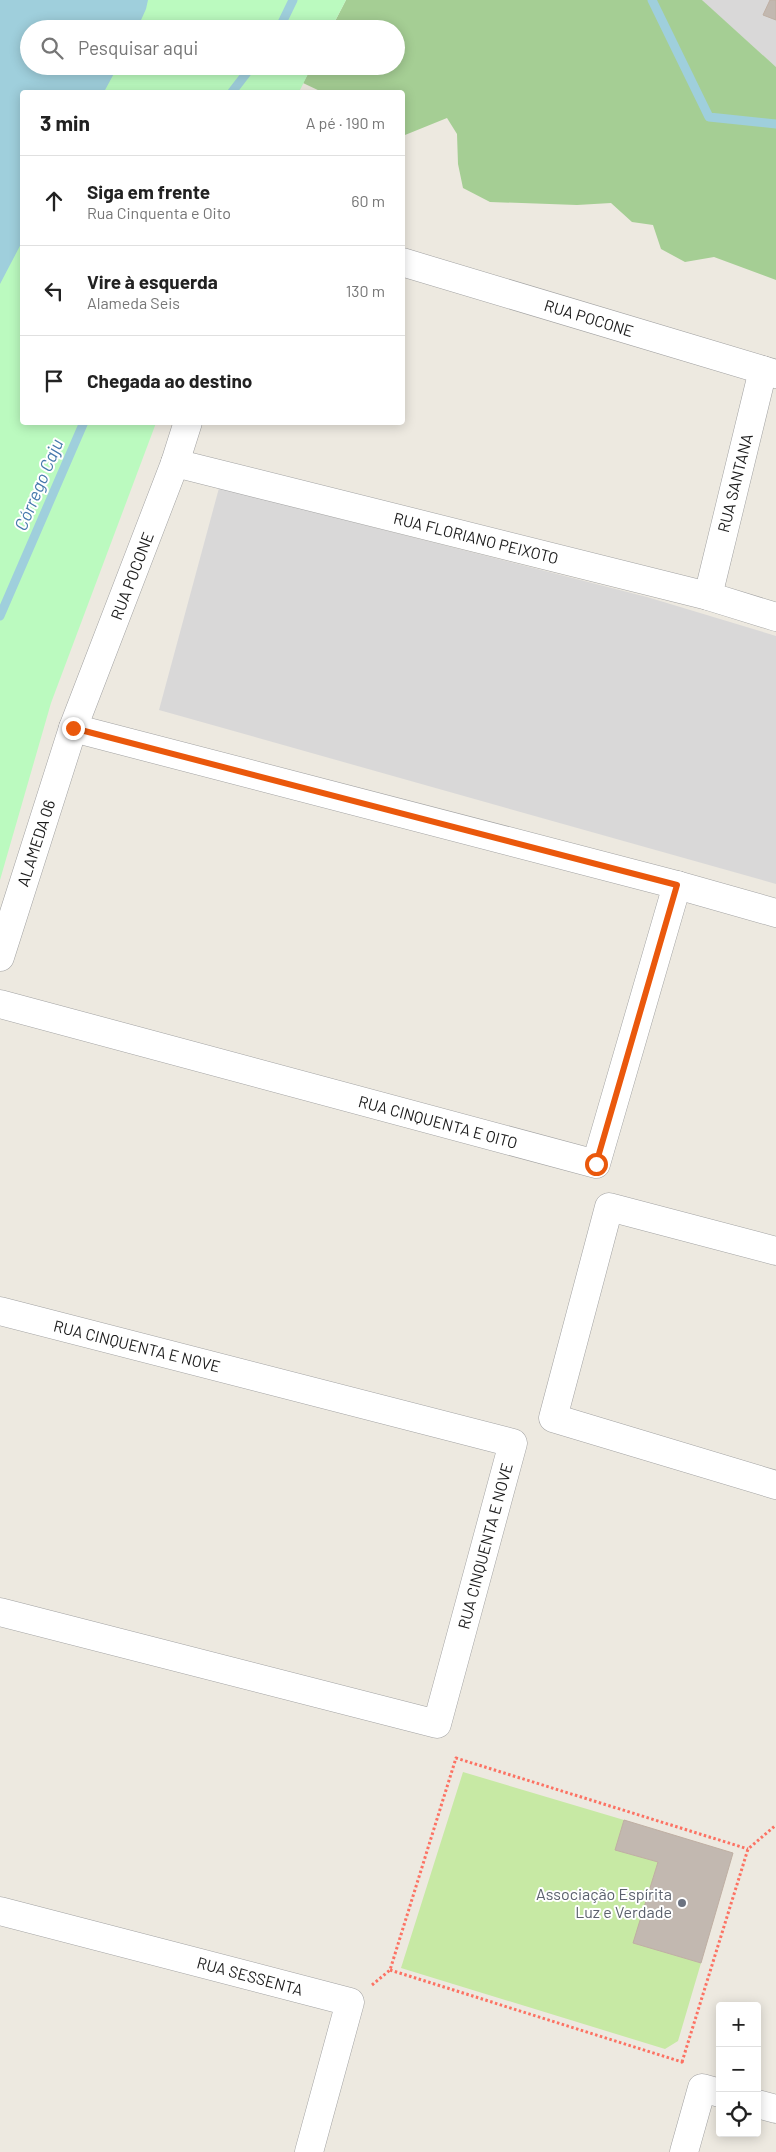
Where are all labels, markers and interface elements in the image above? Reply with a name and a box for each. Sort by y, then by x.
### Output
search box [20,20,405,75]
icon: search [38,34,66,62]
text: Pesquisar aqui [78,36,198,59]
text: 3 min [40,110,90,135]
text: A pé · 190 m [306,113,385,132]
text: Siga em frente [87,180,210,203]
icon: ahead [40,187,68,215]
text: 60 m [351,191,385,210]
text: Rua Cinquenta e Oito [87,203,231,222]
text: Vire à esquerda [87,270,218,293]
icon: left [40,277,68,305]
text: 130 m [346,281,385,300]
text: Alameda Seis [87,293,180,312]
street label: RUA POCONE [542,295,636,340]
icon: arrive [40,367,68,395]
text: Chegada ao destino [87,369,252,392]
street label: RUA SANTANA [713,431,756,534]
water label: Córrego Caju [9,435,67,534]
street label: RUA FLORIANO PEIXOTO [392,508,561,567]
street label: RUA POCONE [106,529,157,622]
route end [62,717,85,740]
street label: ALAMEDA 06 [13,797,58,889]
street label: RUA CINQUENTA E OITO [356,1091,520,1152]
route start [585,1153,608,1176]
street label: RUA CINQUENTA E NOVE [52,1316,222,1375]
street label: RUA CINQUENTA E NOVE [453,1461,516,1631]
place label: Associação Espírita Luz e Verdade [536,1884,672,1921]
marker: Associação Espírita Luz e Verdade [676,1897,688,1909]
street label: RUA SESSENTA [195,1952,306,1999]
map controls [716,2002,761,2137]
button: + [716,2002,761,2047]
button: − [716,2047,761,2092]
button: locate [716,2092,761,2137]

